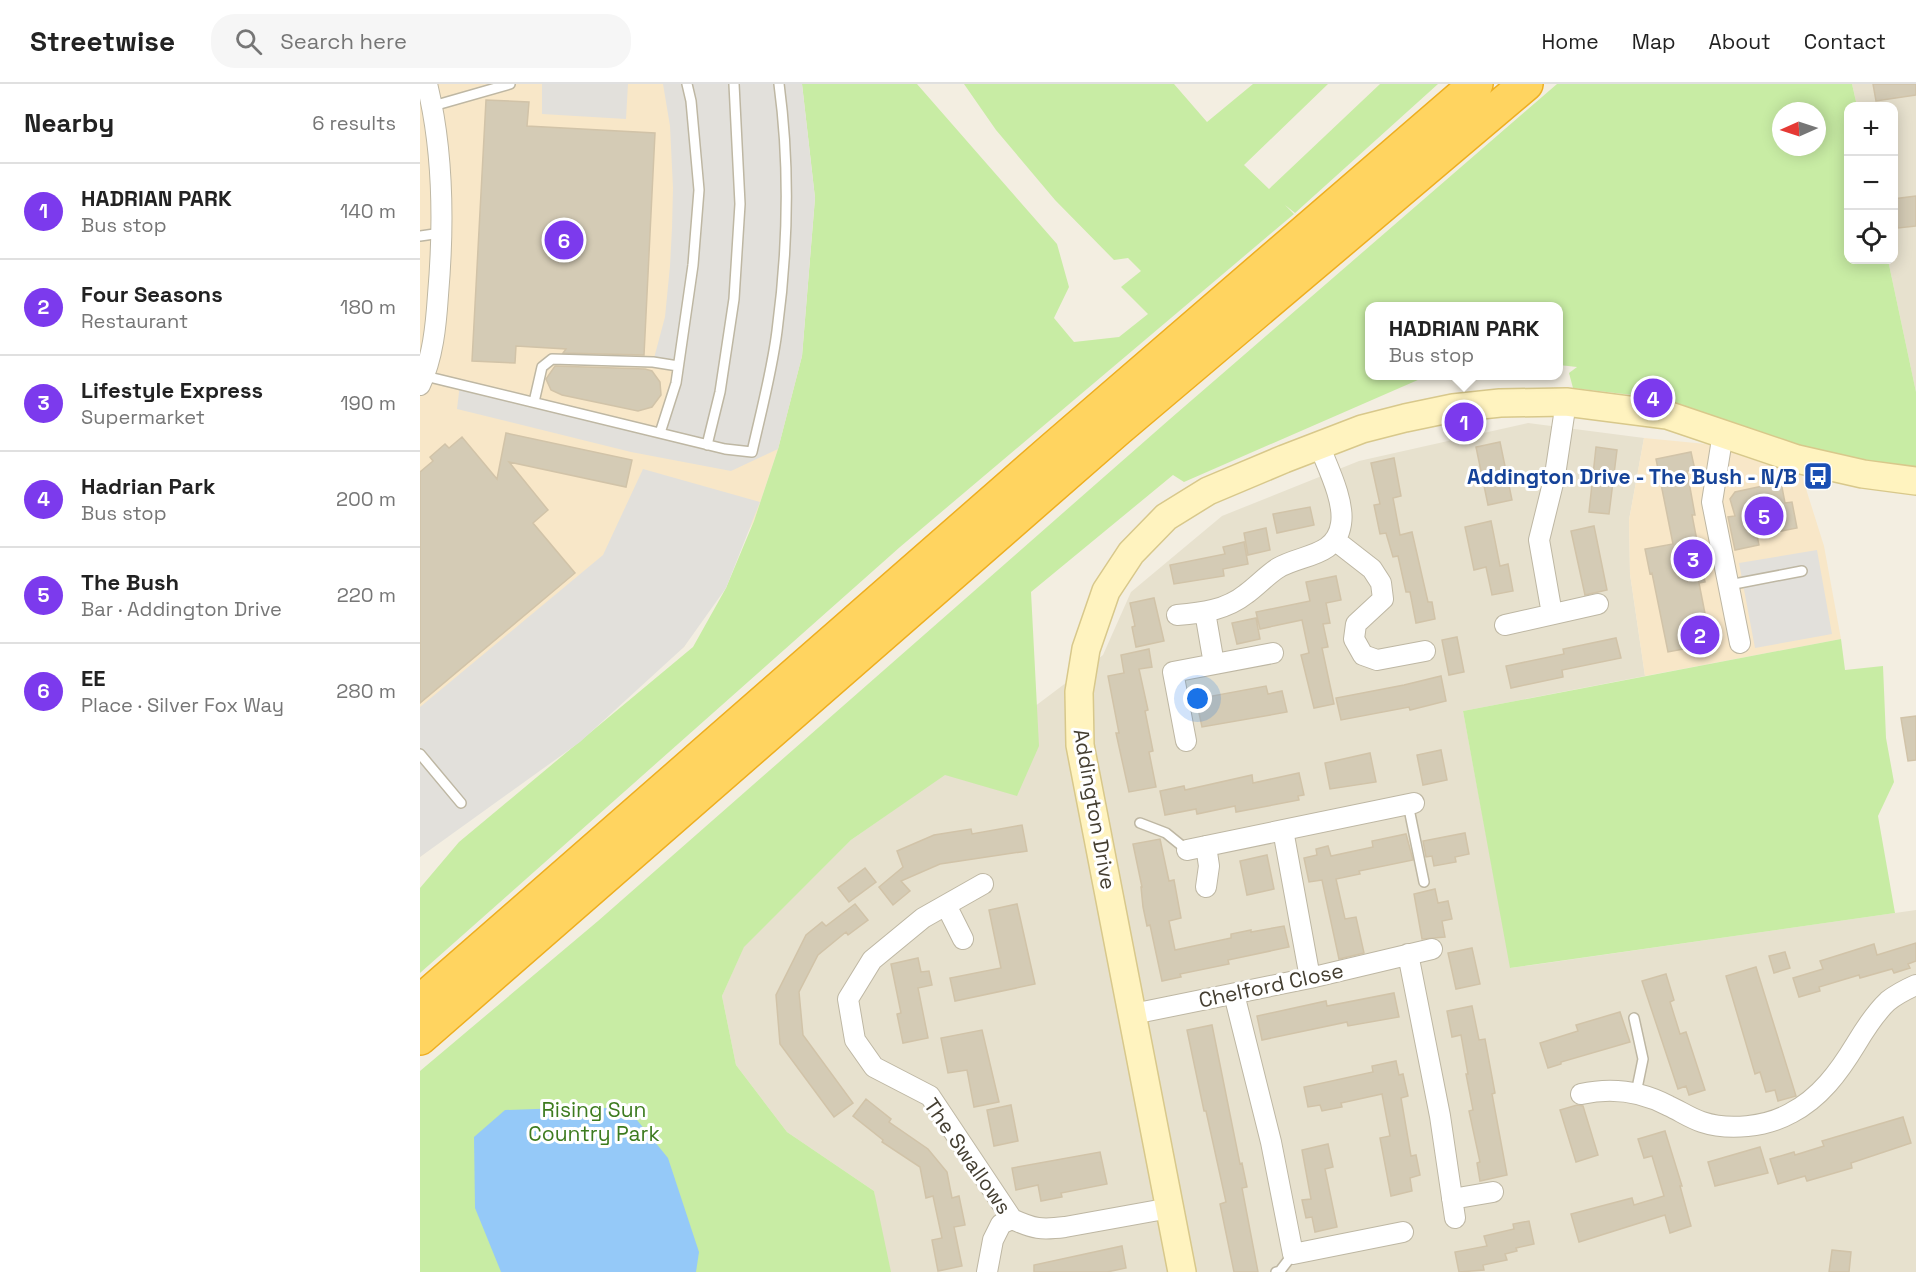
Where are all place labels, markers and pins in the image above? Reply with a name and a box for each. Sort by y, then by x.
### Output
pin: 6 [544,218,584,262]
pin: 4 [1634,376,1672,420]
pin: 1 [1444,400,1484,444]
bus stop icon: Addington Drive - The Bush - N/B [1802,460,1834,492]
place label: Addington Drive - The Bush - N/B [1467,463,1797,490]
pin: 5 [1744,494,1784,538]
pin: 3 [1674,536,1712,582]
pin: 2 [1680,612,1720,658]

